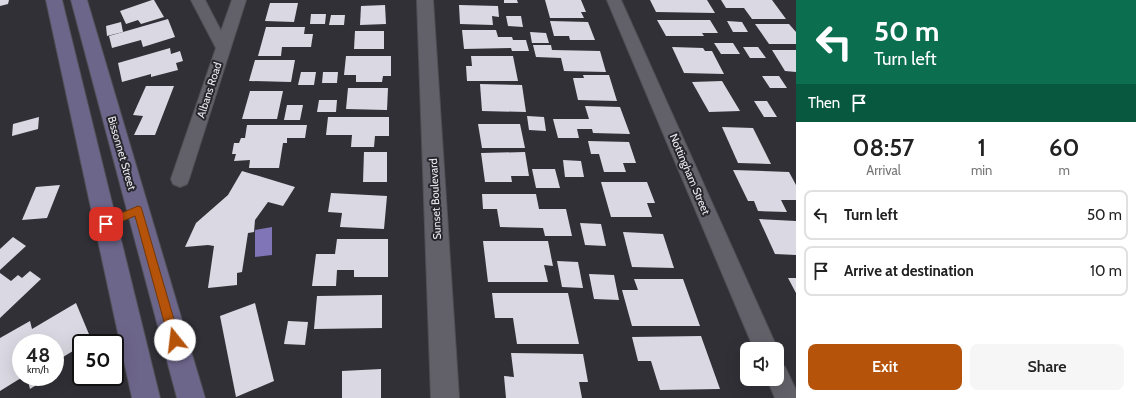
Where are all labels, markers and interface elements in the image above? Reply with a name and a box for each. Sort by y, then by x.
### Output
text: 50 m [874,14,939,48]
icon: left [808,16,860,68]
text: Turn left [874,48,937,70]
street label: Albans Road [193,60,225,120]
icon: arrive [848,92,870,114]
text: Then [808,94,840,112]
street label: Bissonnet Street [105,114,139,192]
street label: Nottingham Street [667,131,713,217]
text: 08:57 [853,133,914,162]
text: 1 [977,133,986,162]
text: 60 [1049,133,1079,162]
street label: Sunset Boulevard [426,158,444,240]
text: Arrival [866,162,901,178]
text: min [971,162,992,178]
text: m [1058,162,1070,178]
icon: left [810,204,832,226]
text: Turn left [844,206,898,224]
text: 50 m [1087,206,1122,224]
pin [89,207,123,241]
icon: arrive [95,213,117,235]
icon: arrive [810,260,832,282]
text: Arrive at destination [844,262,974,280]
text: 10 m [1090,262,1122,280]
position arrow [154,319,196,361]
speed limit sign: 50 [72,334,124,386]
map controls [740,342,784,386]
button: sound [740,342,784,386]
text: 48 [26,343,50,367]
button: Exit [808,344,962,390]
button: Share [970,344,1124,390]
text: km/h [27,363,49,376]

